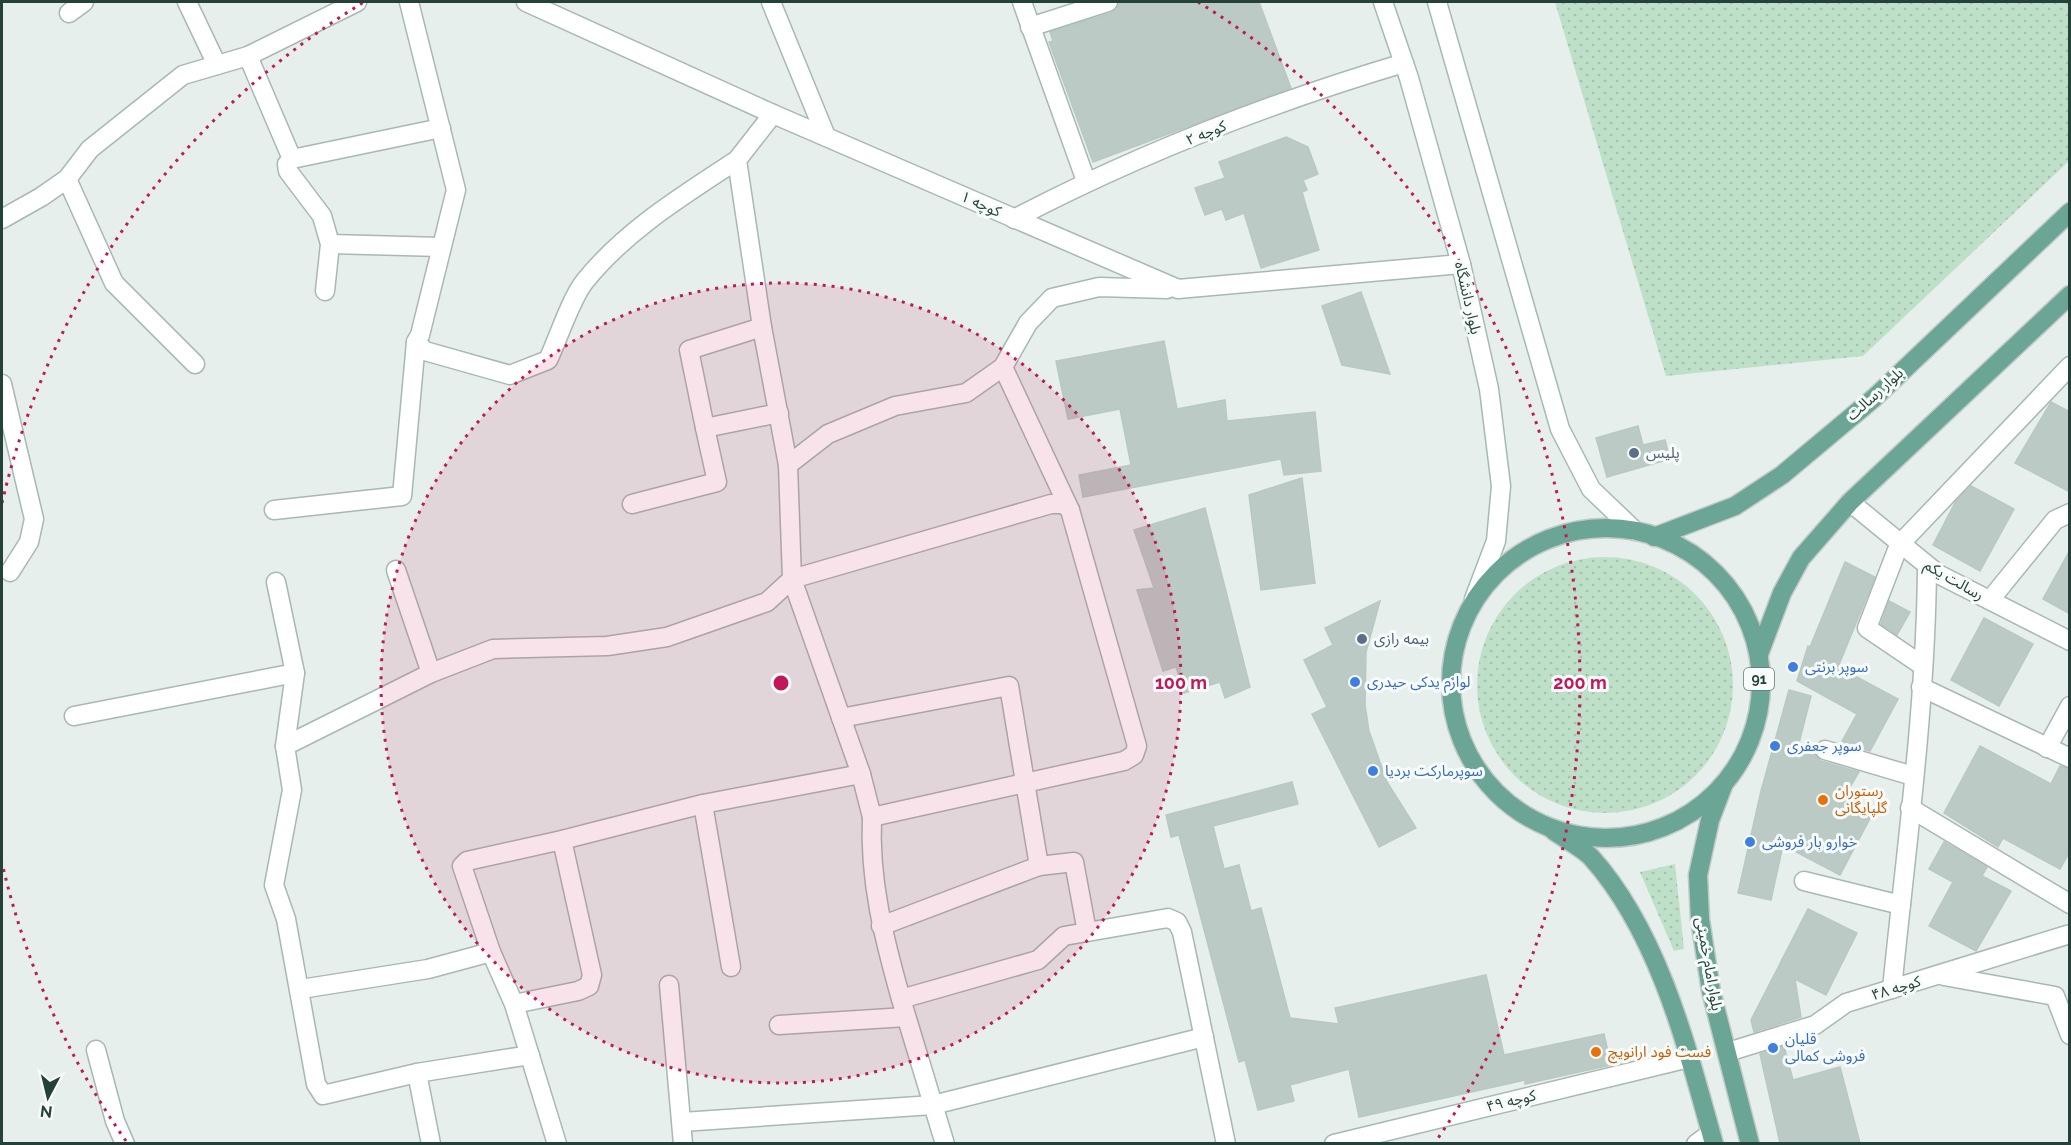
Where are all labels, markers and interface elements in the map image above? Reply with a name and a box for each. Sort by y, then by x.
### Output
street label: کوچه ۲ [1183,117,1230,150]
street label: کوچه ۱ [958,187,1005,222]
street label: بلوار دانشگاه [1451,260,1485,336]
street label: بلوار رسالت [1843,364,1907,424]
place label: پلیس [1646,444,1680,463]
marker: پلیس [1627,446,1641,460]
street label: رسالت یکم [1920,556,1987,606]
place label: بیمه رازی [1374,630,1429,648]
marker: بیمه رازی [1355,632,1369,646]
place label: سوپر برنتی [1805,658,1869,677]
marker: سوپر برنتی [1786,660,1800,674]
road number: 91 [1744,668,1774,690]
text: 100 m [1155,672,1207,693]
text: 200 m [1553,672,1607,693]
centre of rings [771,673,791,693]
place label: لوازم یدکی حیدری [1367,673,1470,693]
marker: لوازم یدکی حیدری [1348,675,1362,689]
place label: سوپر جعفری [1787,737,1862,756]
marker: سوپر جعفری [1768,739,1782,753]
place label: سوپرمارکت بردیا [1385,762,1483,781]
marker: سوپرمارکت بردیا [1366,764,1380,778]
place label: رستوران گلپایگانی [1835,782,1888,818]
marker: رستوران گلپایگانی [1816,793,1830,807]
place label: خوارو بار فروشی [1762,833,1858,851]
marker: خوارو بار فروشی [1743,835,1757,849]
street label: بلوار امام خمینی [1690,916,1726,1013]
street label: کوچه ۴۸ [1869,972,1924,1005]
place label: قلیان فروشی کمالی [1785,1030,1865,1065]
marker: قلیان فروشی کمالی [1766,1041,1780,1055]
place label: فست فود ارانویچ [1608,1043,1711,1064]
marker: فست فود ارانویچ [1589,1045,1603,1059]
north arrow [18,1067,78,1127]
street label: کوچه ۴۹ [1484,1086,1539,1117]
text: N [39,1101,53,1122]

